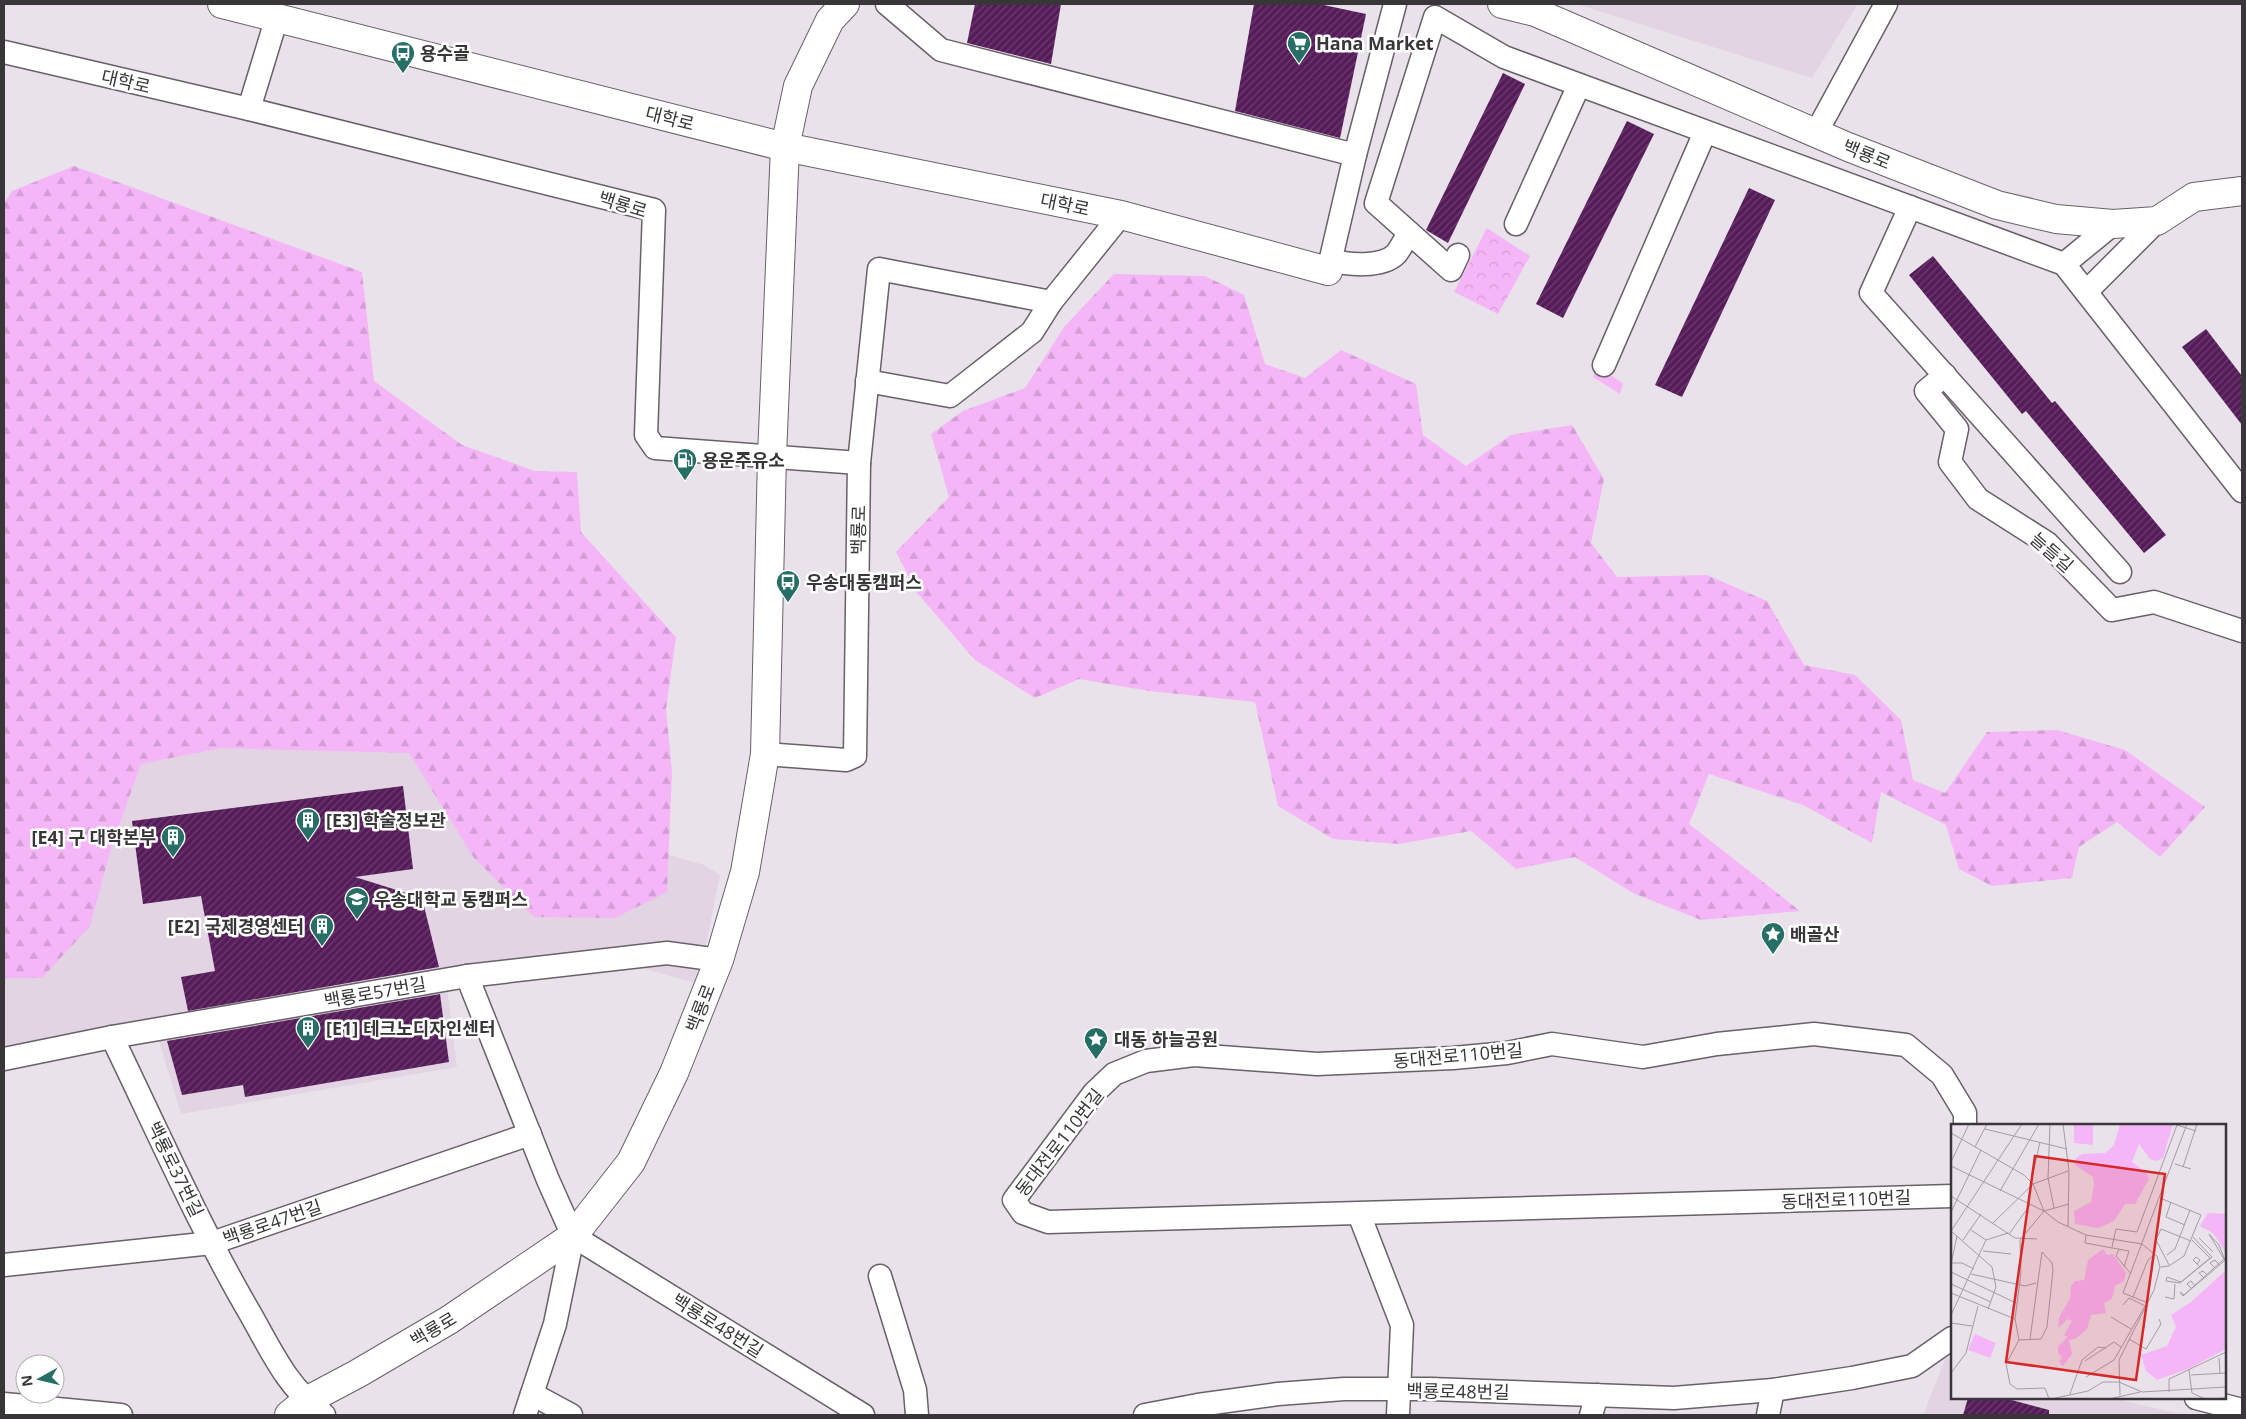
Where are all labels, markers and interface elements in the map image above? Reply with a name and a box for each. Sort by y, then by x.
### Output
supermarket icon: Hana Market [1286,30,1312,64]
place label: Hana Market [1316,31,1434,55]
bus stop icon: 용수골 [390,40,416,74]
place label: 용수골 [420,41,470,65]
street label: 대학로 [99,64,153,98]
street label: 대학로 [643,100,697,136]
street label: 백룡로 [1839,134,1895,174]
street label: 백룡로 [596,185,650,223]
street label: 대학로 [1038,187,1092,221]
fuel station icon: 용운주유소 [672,447,698,481]
place label: 용운주유소 [702,448,785,472]
street label: 백룡로 [846,505,870,555]
street label: 늘들길 [2025,527,2079,577]
bus stop icon: 우송대동캠퍼스 [775,569,801,603]
place label: 우송대동캠퍼스 [806,570,922,594]
building icon: [E3] 학술정보관 [295,807,321,841]
place label: [E3] 학술정보관 [326,808,446,832]
building icon: [E4] 구 대학본부 [160,824,186,858]
place label: [E4] 구 대학본부 [32,825,156,849]
school or university icon: 우송대학교 동캠퍼스 [344,886,370,920]
place label: 우송대학교 동캠퍼스 [374,887,528,911]
building icon: [E2] 국제경영센터 [309,913,335,947]
place label: [E2] 국제경영센터 [168,914,304,938]
place icon: 배골산 [1760,921,1786,955]
place label: 배골산 [1790,922,1840,946]
street label: 백룡로57번길 [322,971,428,1013]
street label: 백룡로 [680,981,720,1035]
building icon: [E1] 테크노디자인센터 [295,1015,321,1049]
place label: [E1] 테크노디자인센터 [326,1016,495,1040]
place icon: 대동 하늘공원 [1083,1026,1109,1060]
place label: 대동 하늘공원 [1114,1027,1218,1051]
street label: 동대전로110번길 [1392,1037,1524,1073]
street label: 동대전로110번길 [1009,1083,1109,1201]
street label: 백룡로37번길 [143,1117,209,1221]
inset map [1951,1124,2226,1399]
street label: 동대전로110번길 [1780,1185,1912,1213]
street label: 백룡로47번길 [219,1194,325,1250]
street label: 백룡로48번길 [668,1287,768,1363]
street label: 백룡로 [406,1306,460,1352]
north arrow [15,1354,65,1404]
text: N [16,1374,37,1388]
street label: 백룡로48번길 [1406,1378,1510,1404]

